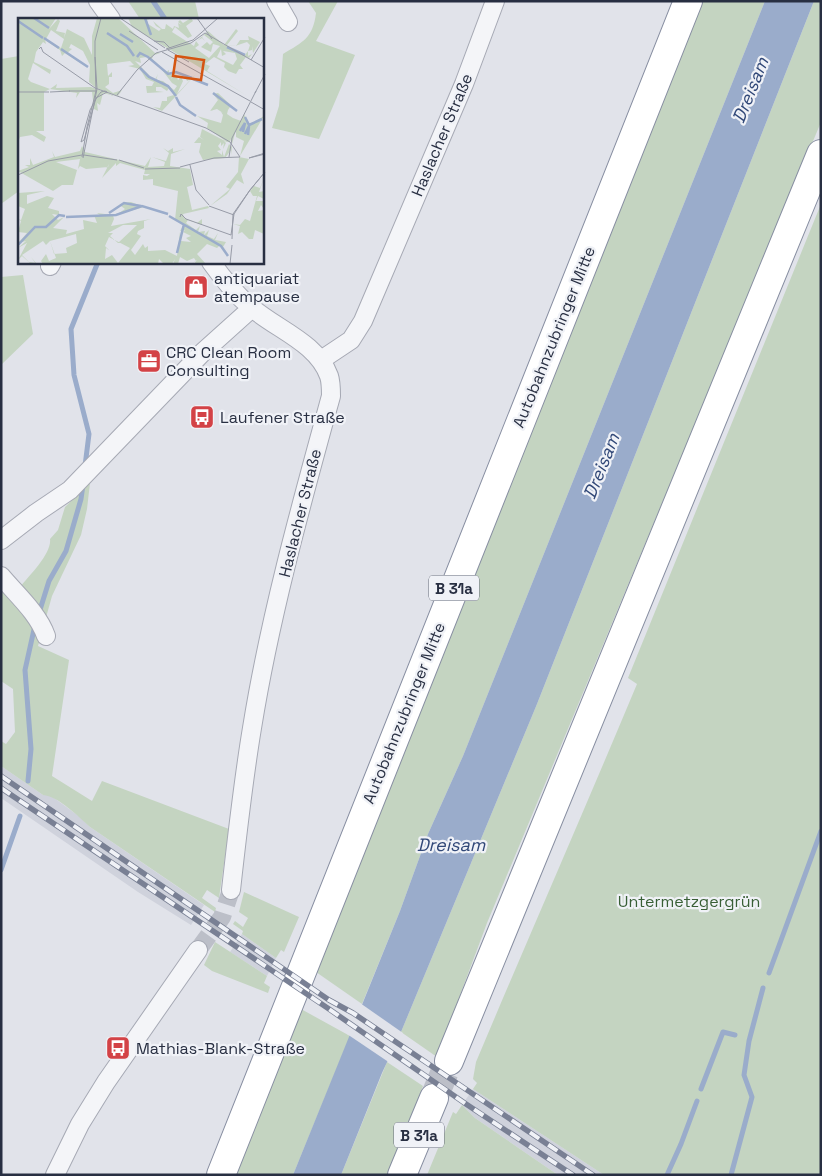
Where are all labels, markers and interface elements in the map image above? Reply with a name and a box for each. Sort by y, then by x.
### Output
inset map [18,18,264,264]
water label: Dreisam [726,53,774,126]
street label: Haslacher Straße [407,70,477,200]
street label: Autobahnzubringer Mitte [508,243,600,431]
place label: antiquariat atempause [214,268,300,307]
shop icon: antiquariat atempause [183,274,209,300]
place label: CRC Clean Room Consulting [166,342,291,381]
office icon: CRC Clean Room Consulting [136,348,162,374]
bus stop icon: Laufener Straße [189,404,215,430]
place label: Laufener Straße [220,407,345,428]
water label: Dreisam [577,429,625,502]
street label: Haslacher Straße [274,447,326,579]
road number: B 31a [429,576,479,600]
street label: Autobahnzubringer Mitte [358,619,450,807]
water label: Dreisam [417,833,486,856]
park label: Untermetzgergrün [618,891,760,912]
bus stop icon: Mathias-Blank-Straße [105,1035,131,1061]
place label: Mathias-Blank-Straße [136,1038,305,1059]
road number: B 31a [394,1122,444,1148]

